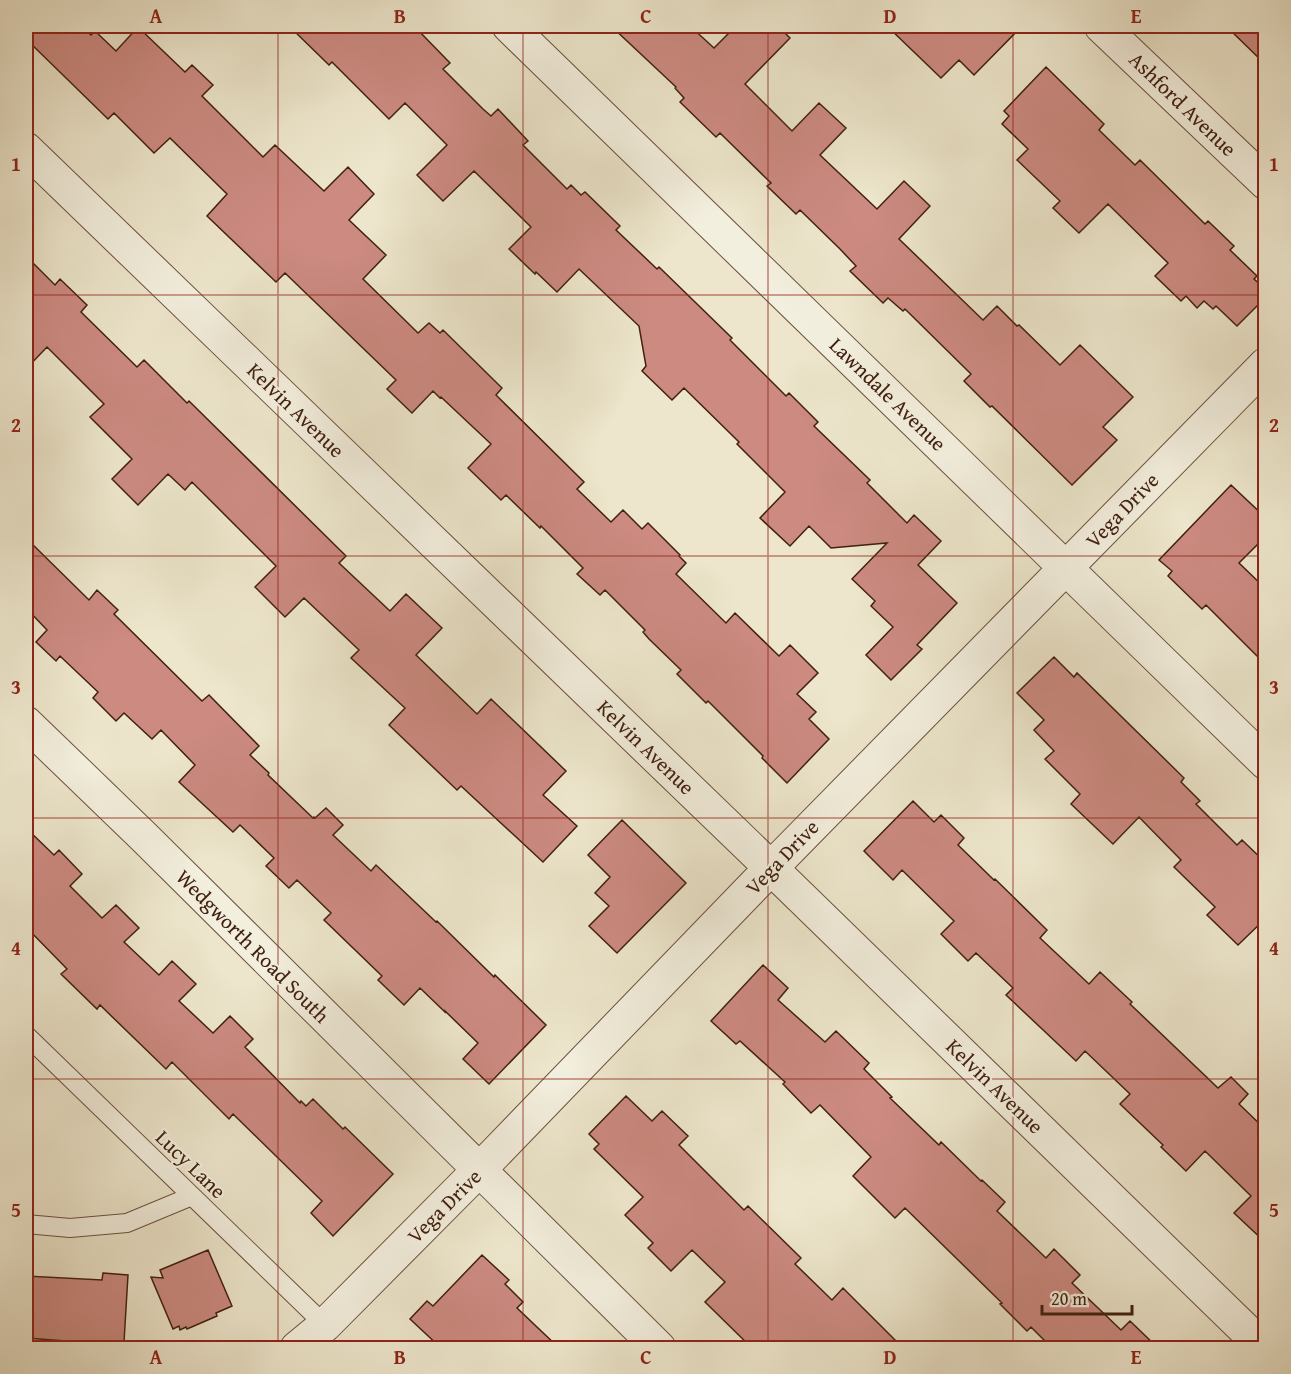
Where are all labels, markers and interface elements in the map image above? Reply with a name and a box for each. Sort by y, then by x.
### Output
text: A [150,1,163,30]
text: B [394,1,406,30]
text: C [640,1,652,30]
text: D [883,1,897,30]
text: E [1131,1,1142,30]
street label: Ashford Avenue [1122,45,1244,164]
text: 1 [11,149,21,178]
text: 1 [1269,149,1279,178]
street label: Lawndale Avenue [822,330,954,458]
street label: Kelvin Avenue [240,355,352,465]
text: 2 [11,410,21,439]
text: 2 [1269,410,1279,439]
street label: Vega Drive [1078,465,1166,555]
text: 3 [11,672,21,701]
text: 3 [1269,672,1279,701]
street label: Kelvin Avenue [590,692,702,802]
street label: Vega Drive [738,812,826,902]
street label: Wedgworth Road South [169,862,337,1030]
text: 4 [11,933,21,962]
text: 4 [1269,933,1279,962]
street label: Kelvin Avenue [939,1031,1051,1141]
street label: Lucy Lane [149,1122,233,1206]
street label: Vega Drive [400,1162,488,1250]
text: 5 [11,1195,21,1224]
text: 5 [1269,1195,1279,1224]
scale bar [1042,1278,1132,1316]
text: 20 m [1051,1285,1087,1312]
text: A [150,1342,163,1371]
text: B [394,1342,406,1371]
text: C [640,1342,652,1371]
text: D [883,1342,897,1371]
text: E [1131,1342,1142,1371]

